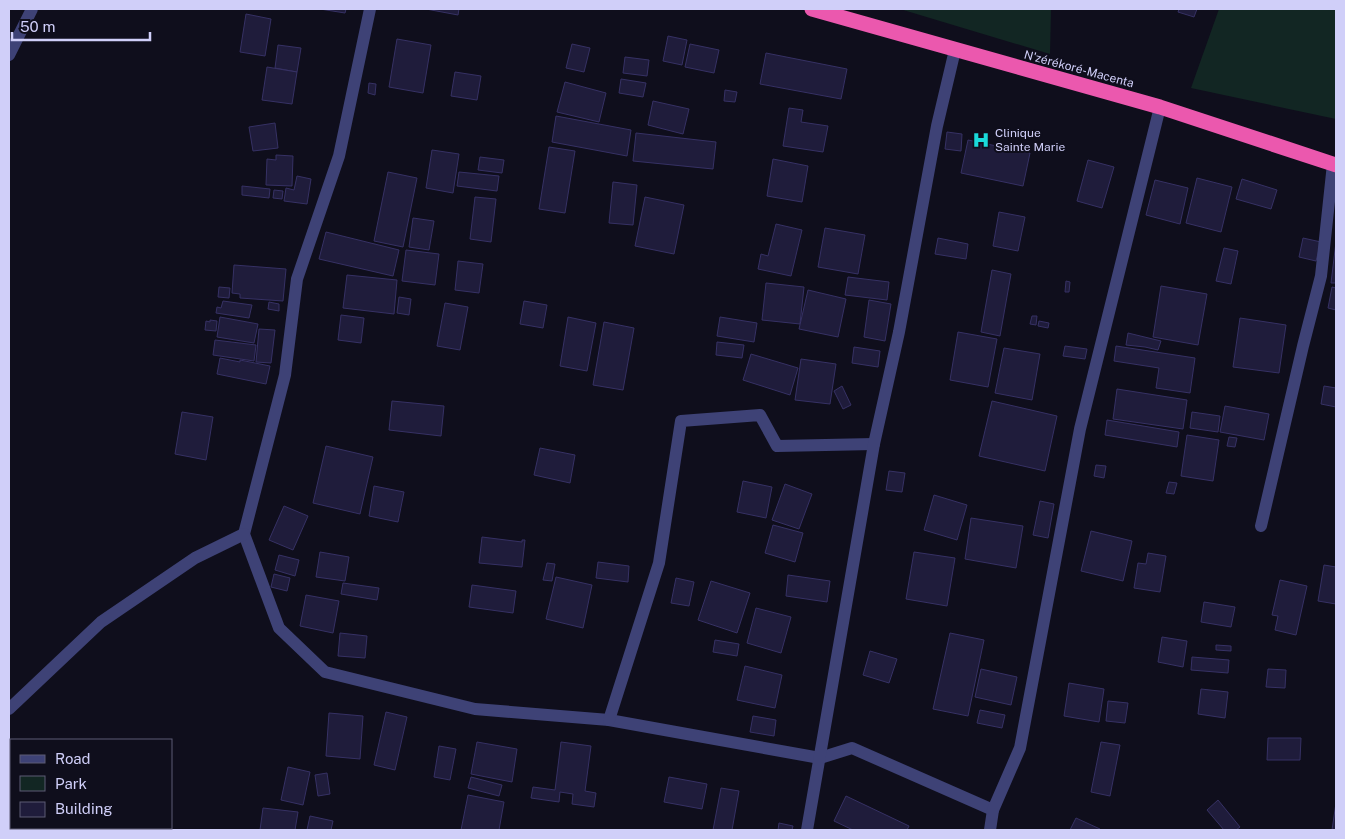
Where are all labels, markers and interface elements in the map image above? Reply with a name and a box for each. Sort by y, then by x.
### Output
scale bar [12,10,150,42]
text: 50 m [20,18,55,35]
street label: N'zérékoré-Macenta [1022,48,1136,90]
place label: Clinique Sainte Marie [995,126,1065,154]
hospital icon: Clinique Sainte Marie [971,130,991,150]
legend [10,739,172,829]
text: Road [55,750,91,767]
text: Park [55,775,87,792]
text: Building [55,800,113,817]

